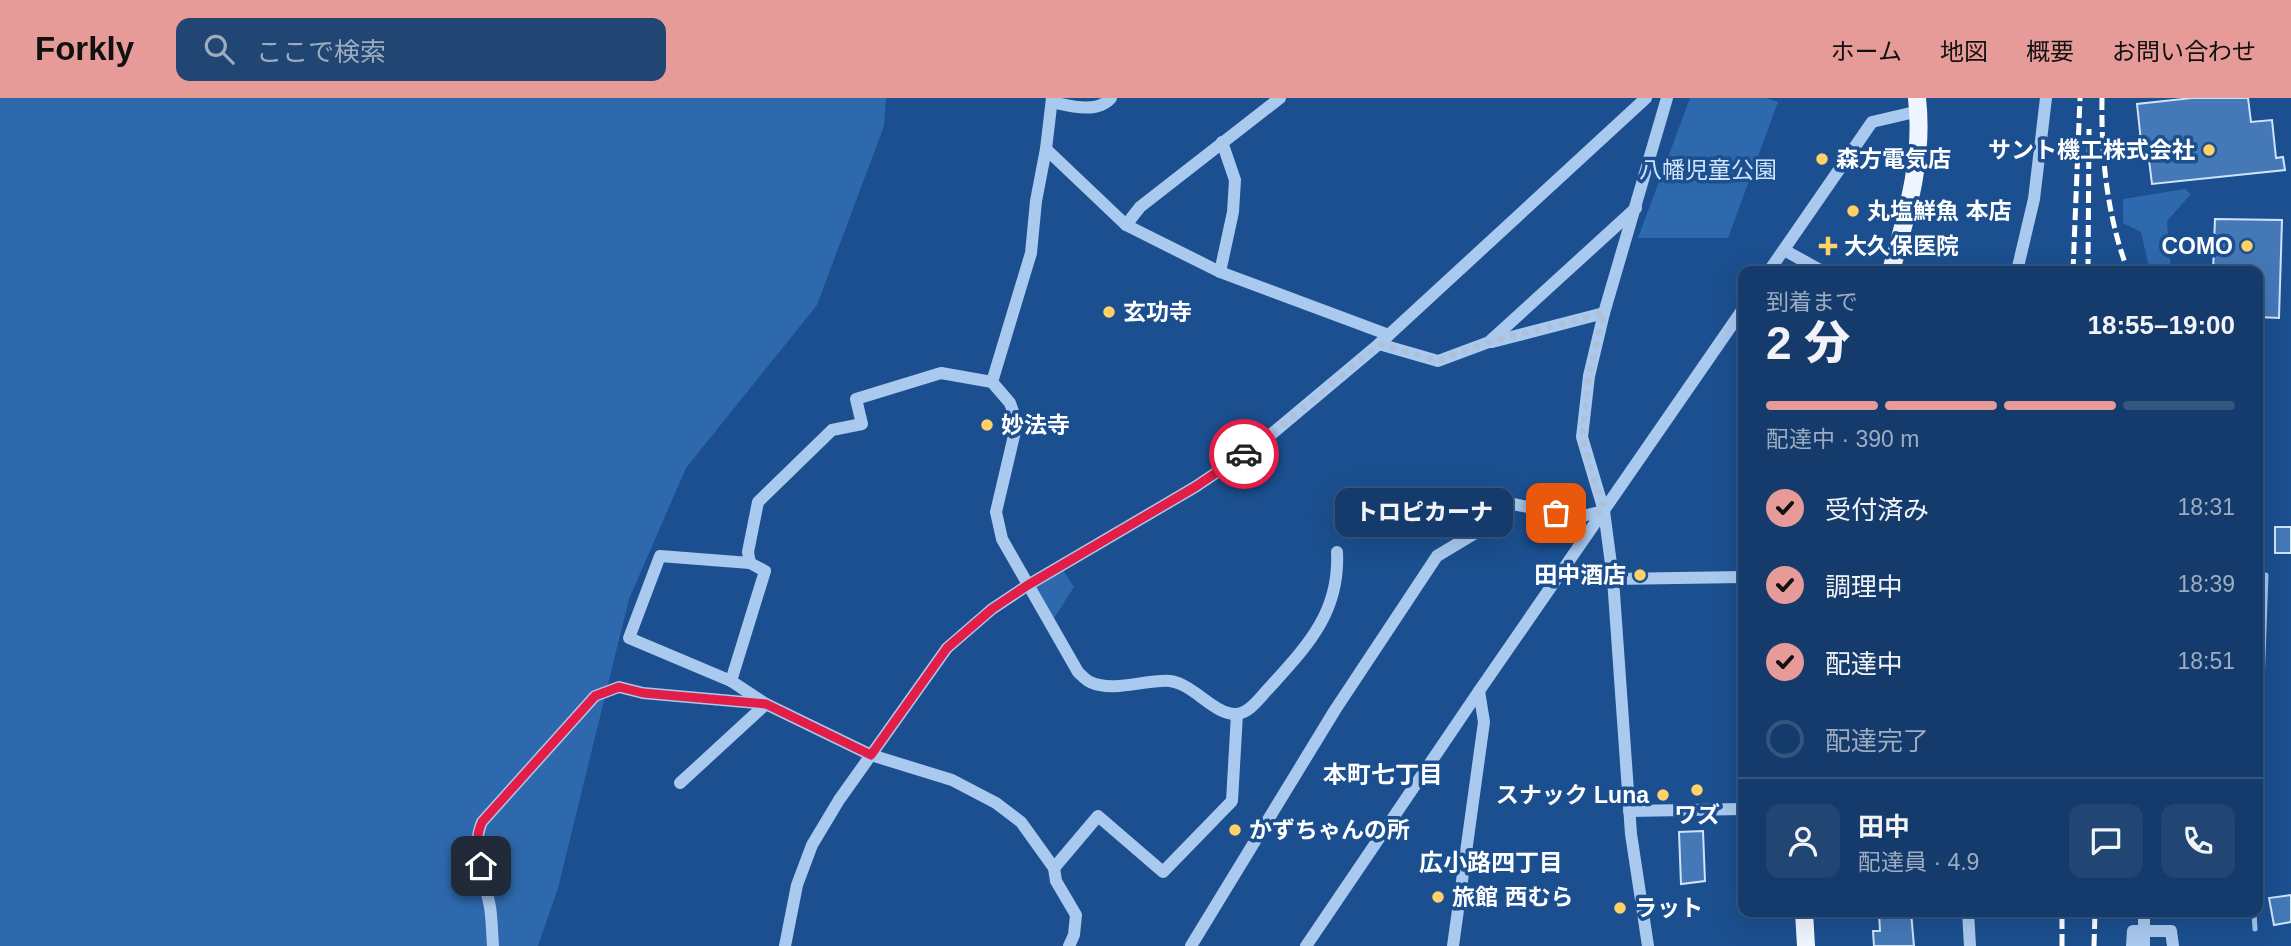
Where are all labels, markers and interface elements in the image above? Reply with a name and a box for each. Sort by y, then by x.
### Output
search box [176,18,666,81]
text: Forkly [35,30,134,67]
icon: search [200,30,238,68]
text: ここで検索 [256,37,386,67]
text: ホーム [1831,38,1902,65]
text: 地図 [1940,38,1988,65]
text: 概要 [2026,38,2074,65]
text: お問い合わせ [2112,38,2256,65]
place label: サント機工株式会社 [1988,137,2195,163]
marker: サント機工株式会社 [2201,142,2217,158]
place label: 森方電気店 [1836,146,1951,172]
marker: 森方電気店 [1814,151,1830,167]
park label: 八幡児童公園 [1639,157,1777,183]
place label: 丸塩鮮魚 本店 [1867,198,2011,224]
marker: 丸塩鮮魚 本店 [1845,203,1861,219]
place label: 大久保医院 [1844,233,1959,259]
place label: COMO [2161,233,2233,259]
marker: 大久保医院 [1818,236,1838,256]
marker: COMO [2239,238,2255,254]
text: 到着まで [1766,289,1858,315]
place label: 玄功寺 [1123,299,1192,325]
marker: 玄功寺 [1101,304,1117,320]
text: 18:55–19:00 [2088,310,2235,340]
text: 2 分 [1766,317,1850,369]
place label: 妙法寺 [1001,412,1070,438]
marker: 妙法寺 [979,417,995,433]
courier [1209,419,1279,489]
text: 配達中 · 390 m [1766,426,1919,452]
icon: car [1225,435,1263,473]
pin [1526,483,1586,543]
callout: トロピカーナ [1336,488,1514,538]
icon: check [1766,489,1804,527]
icon: bag [1537,494,1575,532]
text: 18:31 [2177,494,2235,520]
text: 受付済み [1825,495,1929,525]
text: トロピカーナ [1355,499,1493,525]
place label: 田中酒店 [1534,562,1626,588]
icon: check [1766,566,1804,604]
marker: 田中酒店 [1632,567,1648,583]
text: 18:39 [2177,571,2235,597]
text: 調理中 [1825,572,1903,602]
icon: check [1766,643,1804,681]
text: 18:51 [2177,648,2235,674]
text: 配達中 [1825,649,1903,679]
text: 配達完了 [1825,726,1929,756]
district label: 本町七丁目 [1323,761,1443,788]
place label: スナック Luna [1496,782,1649,808]
marker: ワズ [1689,782,1705,798]
marker: スナック Luna [1655,787,1671,803]
place label: ワズ [1674,802,1720,828]
button: person [1766,804,1840,878]
button: chat [2069,804,2143,878]
button: phone [2161,804,2235,878]
text: 田中 [1858,812,1910,842]
place label: かずちゃんの所 [1249,817,1410,843]
marker: かずちゃんの所 [1227,822,1243,838]
pin [451,836,511,896]
icon: home [462,847,500,885]
district label: 広小路四丁目 [1419,849,1563,876]
text: 配達員 · 4.9 [1858,849,1979,875]
place label: 旅館 西むら [1452,884,1573,910]
marker: 旅館 西むら [1430,889,1446,905]
place label: ラット [1634,895,1703,921]
marker: ラット [1612,900,1628,916]

